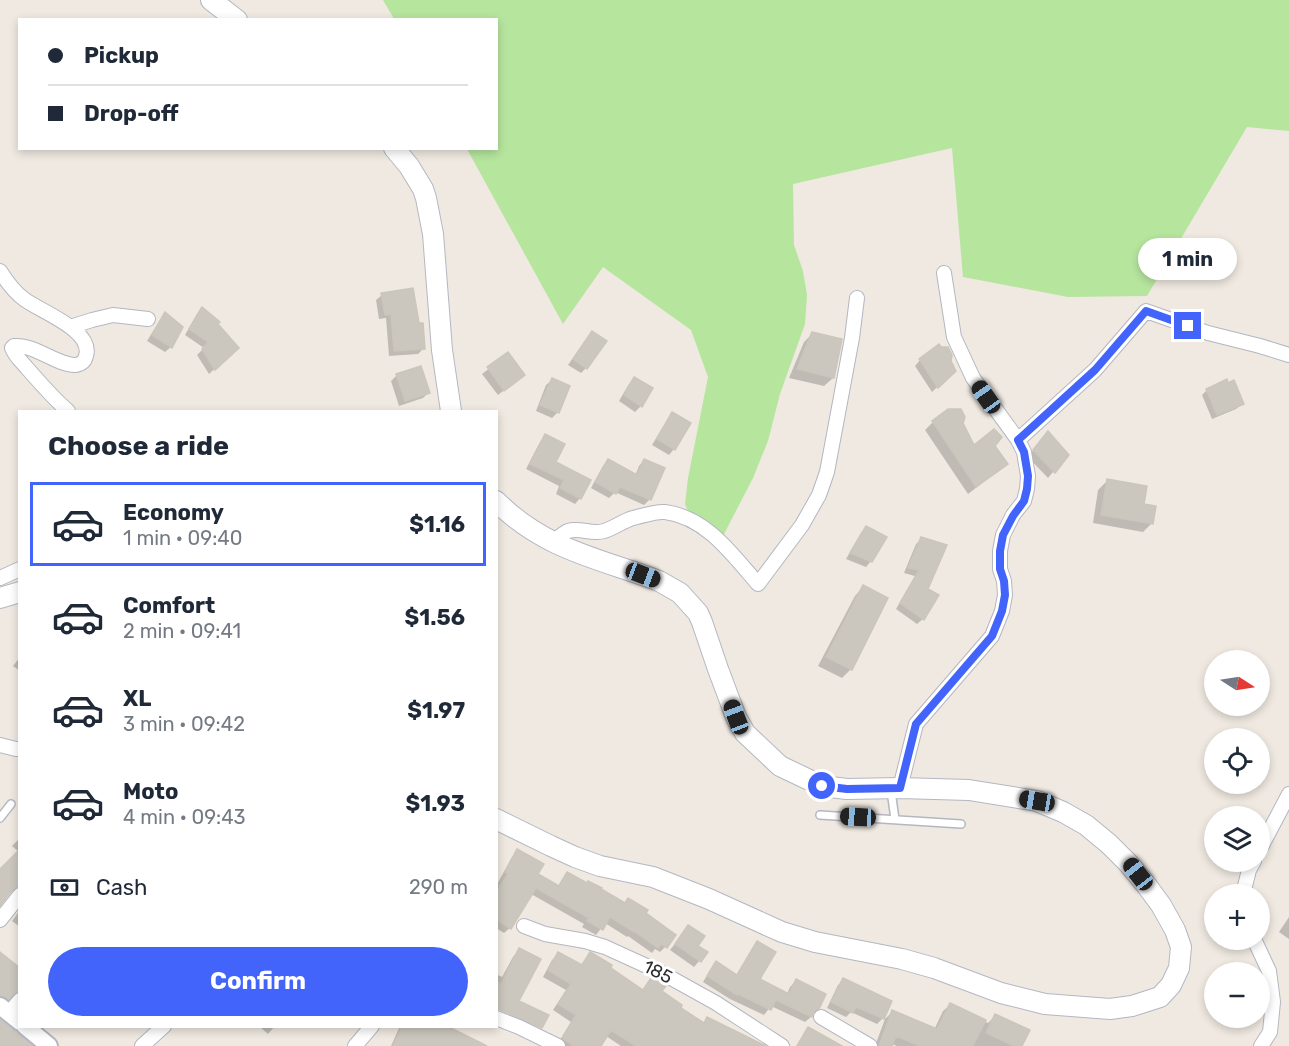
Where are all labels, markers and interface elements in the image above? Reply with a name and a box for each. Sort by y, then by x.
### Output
text: Pickup [84,42,159,69]
text: Drop-off [84,100,179,127]
callout: 1 min [1138,239,1238,281]
text: 1 min [1162,247,1213,271]
route end [1174,312,1201,339]
car [968,377,1004,417]
text: Choose a ride [48,430,229,462]
icon: car [51,497,105,551]
text: Economy [123,499,224,526]
text: $1.16 [409,511,465,538]
text: 1 min · 09:40 [123,526,242,550]
car [623,560,663,590]
icon: car [51,590,105,644]
text: Comfort [123,592,215,619]
text: $1.56 [405,604,465,631]
text: 2 min · 09:41 [123,619,241,643]
north arrow [1204,650,1270,716]
map controls [1204,650,1270,1028]
icon: car [51,683,105,737]
text: XL [123,685,151,712]
text: $1.97 [407,697,465,724]
car [721,697,751,737]
text: 3 min · 09:42 [123,712,245,736]
button: locate [1204,728,1270,794]
route start [808,772,835,799]
icon: car [51,776,105,830]
text: Moto [123,778,178,805]
car [1018,789,1056,813]
text: $1.93 [406,790,465,817]
text: 4 min · 09:43 [123,805,246,829]
button: layers [1204,806,1270,872]
car [840,807,876,827]
car [1120,854,1156,894]
icon: cash [48,871,81,904]
text: Cash [96,874,147,901]
text: 290 m [409,875,468,899]
button: + [1204,884,1270,950]
button: Confirm [48,947,468,1016]
street label: 185 [640,955,676,989]
button: − [1204,962,1270,1028]

